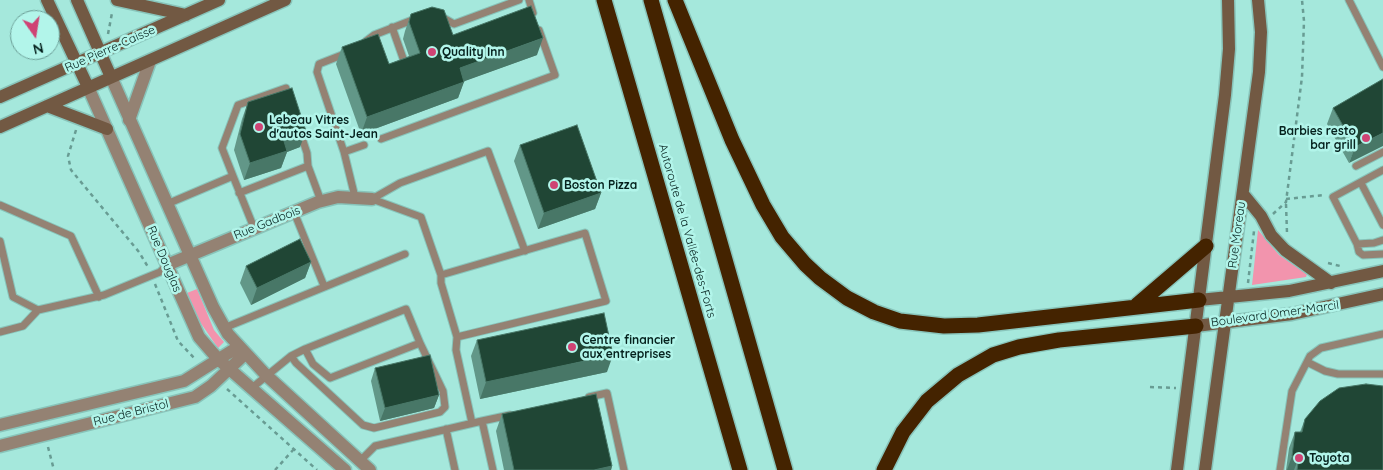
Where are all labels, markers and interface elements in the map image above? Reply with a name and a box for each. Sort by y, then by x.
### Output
north arrow [10,10,60,60]
street label: Rue Pierre-Caisse [63,23,157,75]
text: N [31,39,45,59]
place label: Quality Inn [442,45,505,59]
marker: Quality Inn [426,46,438,58]
place label: Lebeau Vitres d'autos Saint-Jean [269,113,378,141]
marker: Lebeau Vitres d'autos Saint-Jean [253,121,265,133]
place label: Barbies resto bar grill [1279,124,1356,152]
marker: Barbies resto bar grill [1360,132,1372,144]
street label: Autoroute de la Vallée-des-Forts [655,142,719,320]
place label: Boston Pizza [564,178,637,192]
marker: Boston Pizza [548,179,560,191]
street label: Rue Moreau [1225,201,1249,269]
street label: Rue Gadbois [232,203,302,243]
street label: Rue Douglas [144,224,184,294]
street label: Boulevard Omer-Marcil [1210,298,1340,330]
place label: Centre financier aux entreprises [582,333,675,361]
marker: Centre financier aux entreprises [566,341,578,353]
street label: Rue de Bristol [92,397,170,429]
place label: Toyota [1309,451,1349,465]
marker: Toyota [1293,452,1305,464]

